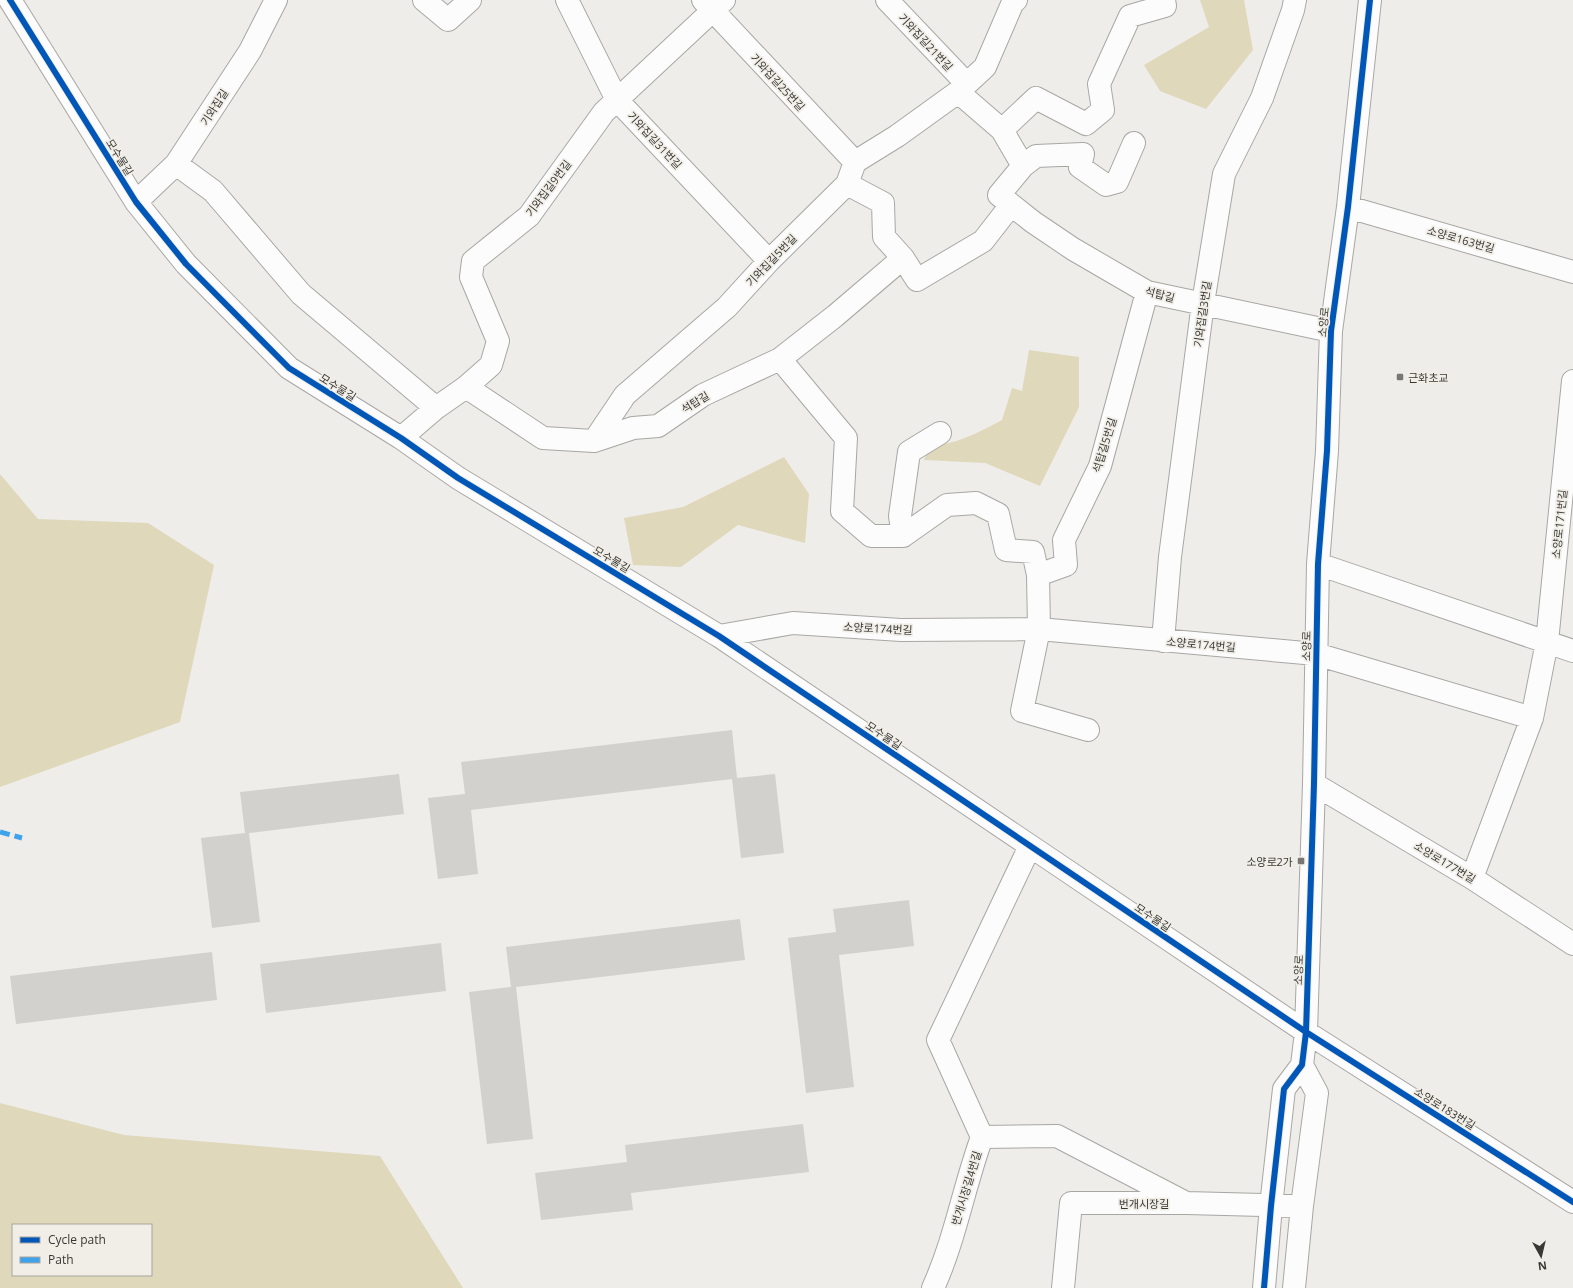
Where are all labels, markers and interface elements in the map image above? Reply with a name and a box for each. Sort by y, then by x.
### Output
street label: 기와집길21번길 [896,10,956,74]
street label: 기와집길25번길 [748,50,808,114]
street label: 기와집길 [197,86,231,128]
street label: 기와집길31번길 [625,108,685,172]
street label: 모수물길 [103,136,137,178]
street label: 기와집길9번길 [522,157,574,219]
street label: 소양로163번길 [1426,222,1496,256]
street label: 기와집길5번길 [742,231,800,289]
street label: 기와집길3번길 [1190,280,1214,348]
street label: 석탑길 [1143,283,1177,305]
street label: 소양로 [1314,306,1332,338]
street label: 모수물길 [317,370,359,404]
place label: 근화초교 [1408,370,1448,385]
marker: 근화초교 [1395,372,1405,382]
street label: 석탑길 [678,388,712,416]
street label: 석탑길5번길 [1089,416,1119,474]
street label: 소양로171번길 [1548,489,1570,559]
street label: 모수물길 [591,542,633,576]
street label: 소양로174번길 [843,619,913,637]
street label: 소양로 [1298,631,1314,661]
street label: 소양로174번길 [1166,634,1236,654]
street label: 모수물길 [863,717,905,753]
street label: 소양로177번길 [1411,838,1479,886]
place label: 소양로2가 [1246,854,1293,869]
marker: 소양로2가 [1296,856,1306,866]
street label: 모수물길 [1132,899,1174,935]
street label: 소양로 [1290,955,1306,985]
street label: 소양로183번길 [1412,1083,1478,1133]
street label: 번개시장길4번길 [948,1149,984,1227]
street label: 번개시장길 [1119,1196,1169,1211]
legend [12,1224,152,1276]
text: Cycle path [48,1231,106,1248]
north arrow [1521,1236,1561,1276]
text: Path [48,1251,74,1268]
text: N [1537,1258,1548,1274]

